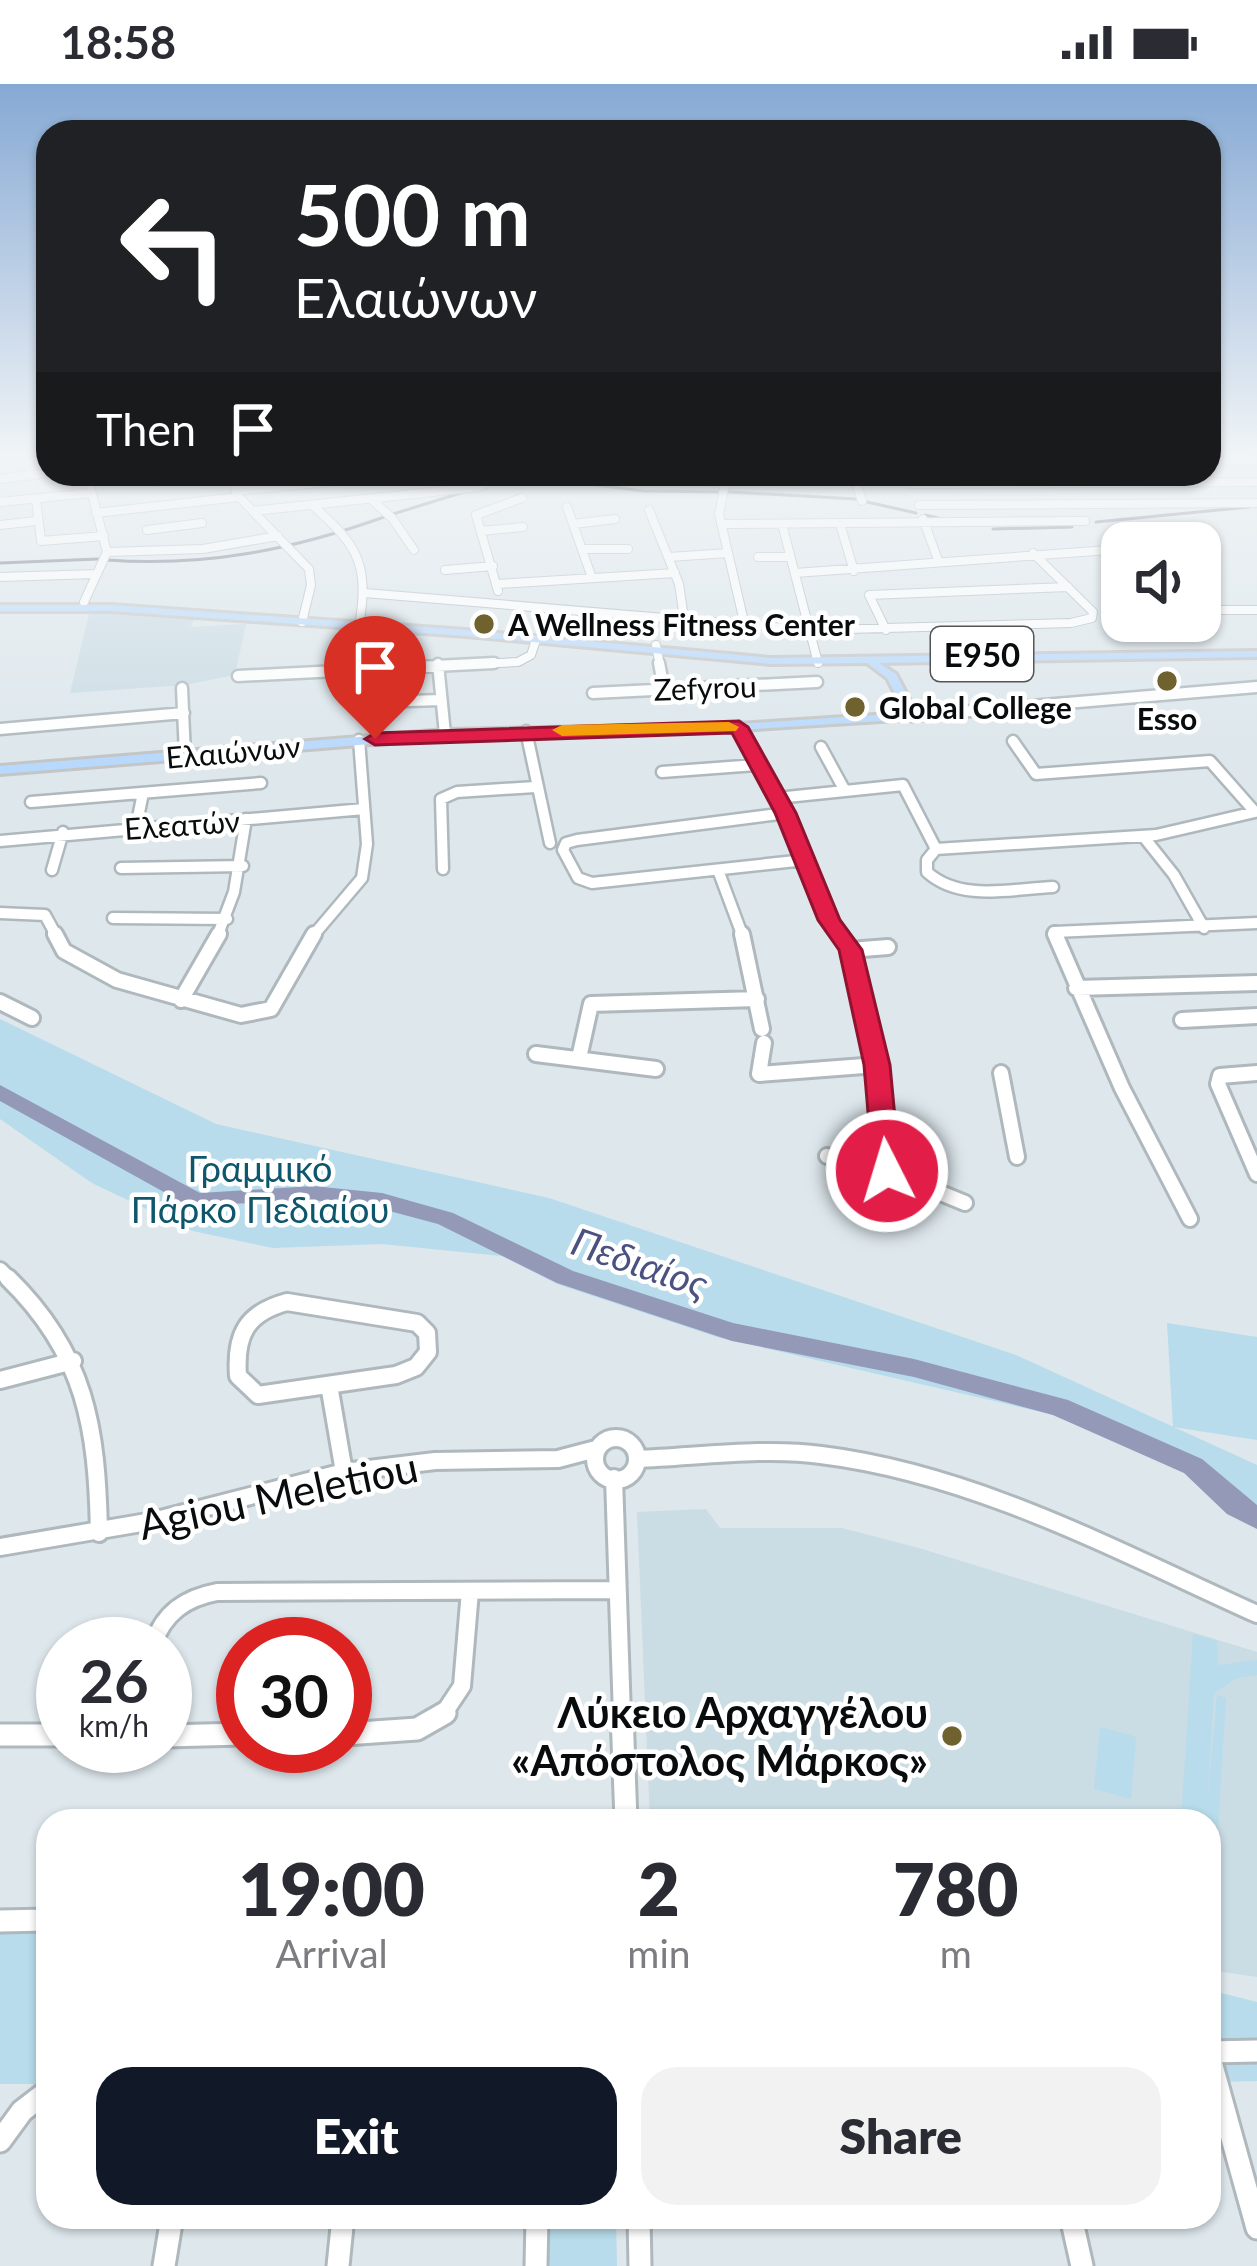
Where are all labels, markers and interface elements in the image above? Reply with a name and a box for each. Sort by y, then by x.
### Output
text: 18:58 [60,15,176,69]
text: 500 m [294,163,531,264]
icon: left [96,168,252,324]
text: Ελαιώνων [294,265,537,330]
icon: arrive [220,396,286,462]
text: Then [96,402,196,456]
map controls [1101,522,1221,642]
button: sound [1101,522,1221,642]
place label: A Wellness Fitness Center [507,606,856,642]
marker: A Wellness Fitness Center [471,611,497,637]
pin [324,616,426,739]
road number: E950 [931,627,1033,681]
icon: arrive [342,634,408,700]
street label: Zefyrou [653,667,757,707]
marker: Esso [1154,668,1180,694]
place label: Global College [879,689,1072,725]
marker: Global College [842,694,868,720]
place label: Esso [1137,700,1197,736]
street label: Ελαιώνων [164,727,302,775]
street label: Ελεατών [123,802,241,846]
position arrow [824,1108,950,1234]
park label: Γραμμικό Πάρκο Πεδιαίου [131,1146,389,1231]
water label: Πεδιαίος [566,1217,714,1307]
street label: Agiou Meletiou [134,1441,422,1549]
speed limit sign: 30 [216,1617,372,1773]
text: 26 [79,1644,149,1716]
place label: Λύκειο Αρχαγγέλου «Απόστολος Μάρκος» [511,1687,928,1785]
text: km/h [79,1707,149,1743]
marker: Λύκειο Αρχαγγέλου «Απόστολος Μάρκος» [939,1723,965,1749]
text: 19:00 [239,1845,425,1931]
text: 2 [638,1845,680,1931]
text: 780 [893,1845,1018,1931]
text: Arrival [275,1930,388,1976]
text: min [627,1930,691,1976]
text: m [940,1930,972,1976]
button: Exit [96,2067,617,2205]
button: Share [641,2067,1161,2205]

